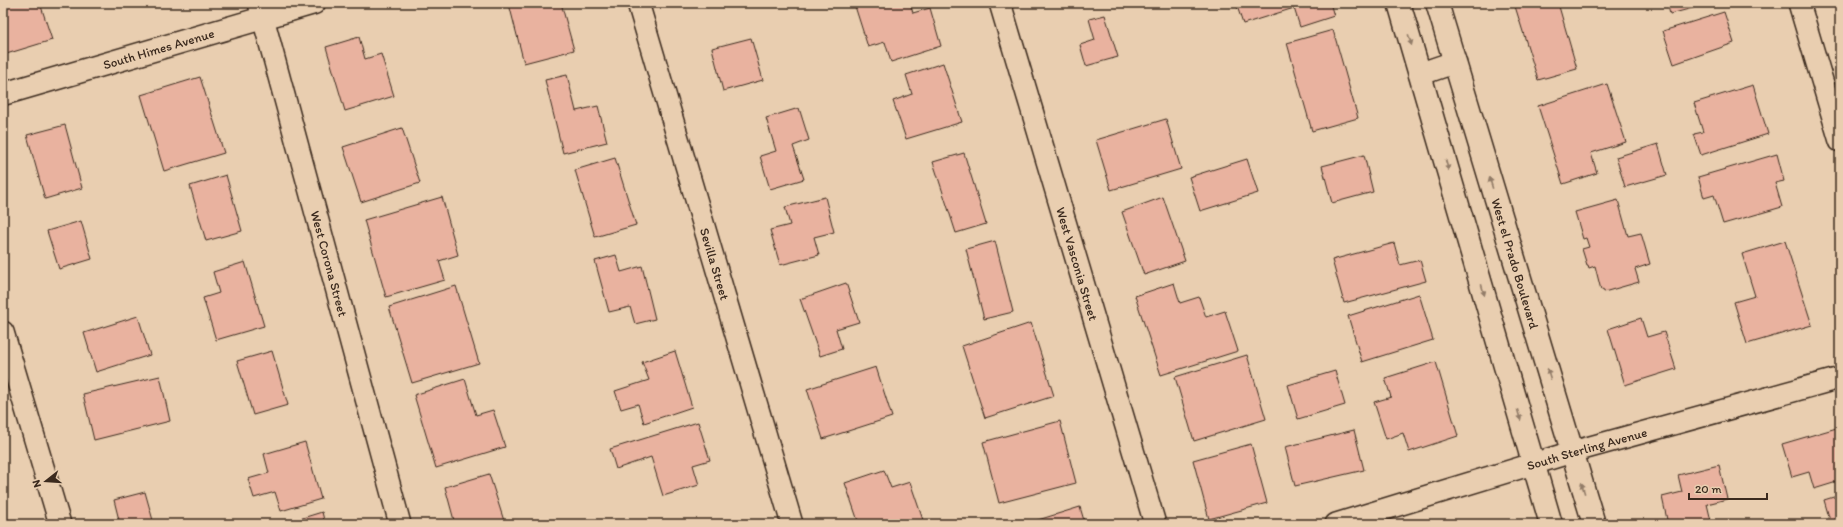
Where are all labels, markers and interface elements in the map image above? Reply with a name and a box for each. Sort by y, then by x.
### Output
street label: South Himes Avenue [101,26,216,72]
one-way arrow [1407,35,1413,47]
one-way arrow [1444,159,1450,171]
one-way arrow [1488,177,1494,189]
street label: West el Prado Boulevard [1488,196,1542,331]
street label: West Vasconia Street [1053,205,1101,322]
street label: West Corona Street [308,209,351,318]
street label: Sevilla Street [697,226,732,302]
one-way arrow [1480,284,1486,296]
one-way arrow [1546,368,1552,380]
one-way arrow [1516,409,1522,421]
street label: South Sterling Avenue [1525,425,1649,473]
north arrow [26,461,66,501]
scale bar [1689,475,1767,501]
text: N [30,478,44,489]
one-way arrow [1580,482,1586,494]
text: 20 m [1695,482,1722,496]

